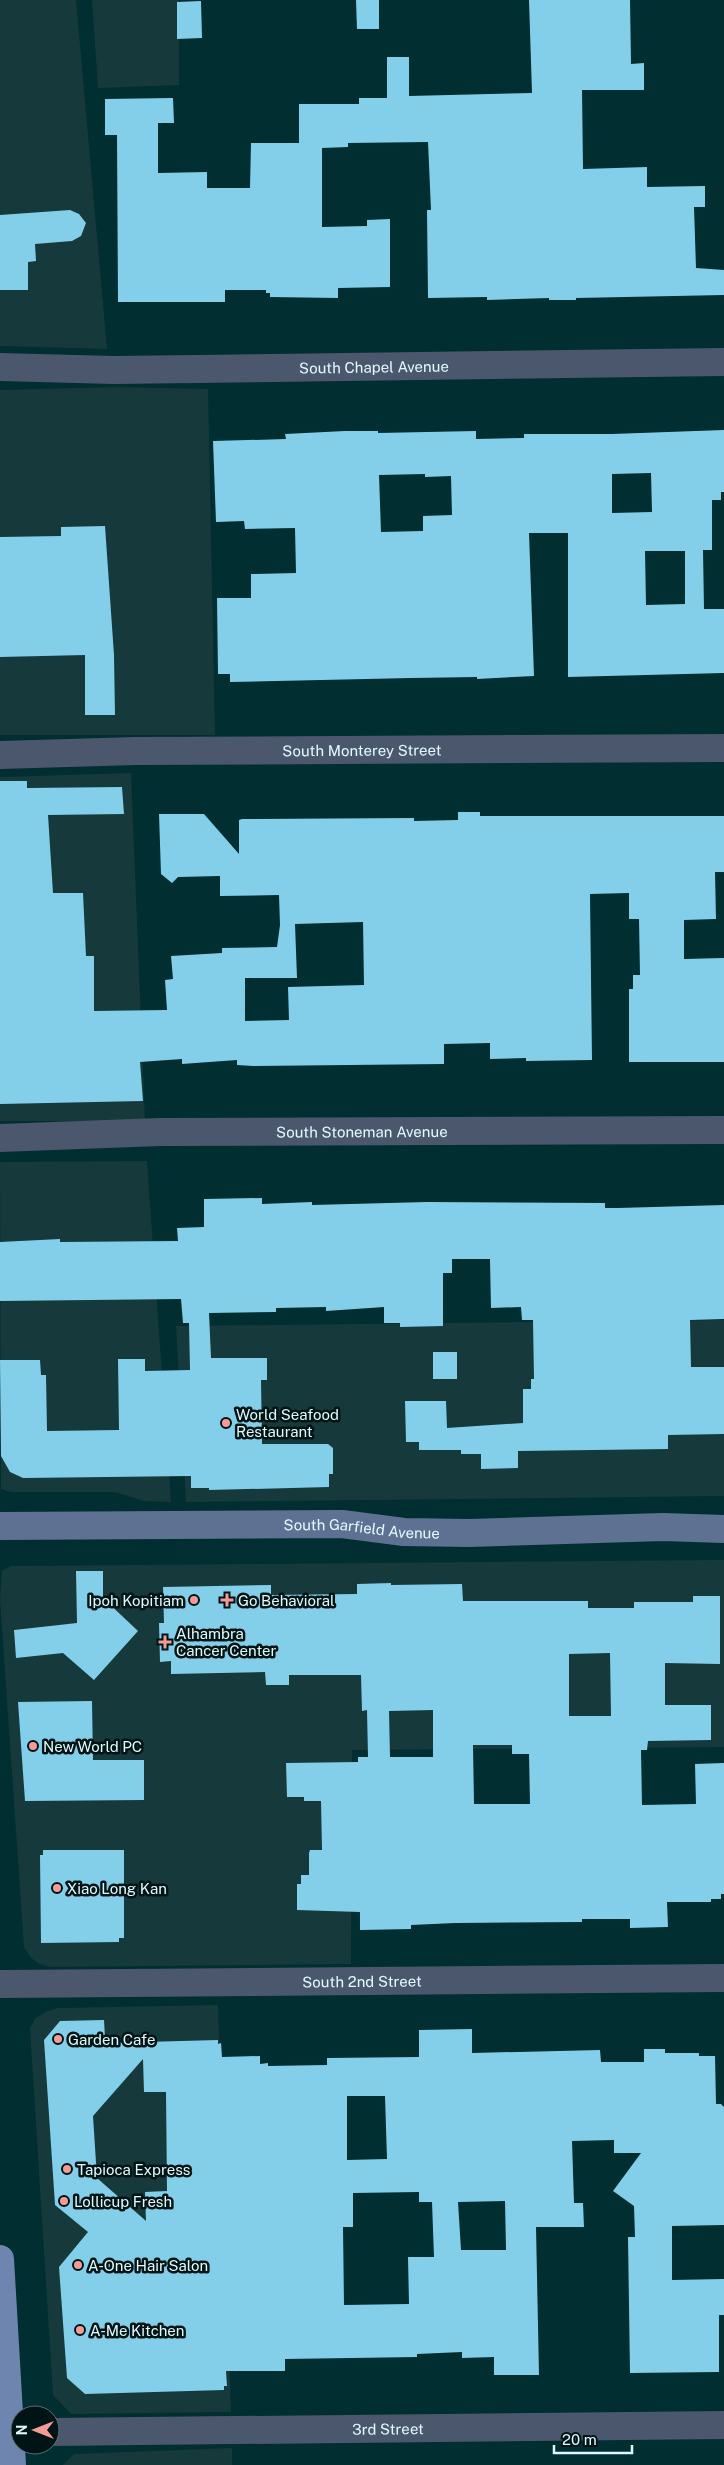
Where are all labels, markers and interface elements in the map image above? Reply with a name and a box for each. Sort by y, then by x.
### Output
street label: South Chapel Avenue [299,357,449,376]
street label: South Monterey Street [282,741,442,759]
street label: South Stoneman Avenue [276,1122,448,1140]
place label: World Seafood Restaurant [236,1406,339,1440]
marker: World Seafood Restaurant [220,1417,232,1429]
street label: South Garfield Avenue [284,1515,440,1541]
place label: Ipoh Kopitiam [88,1592,184,1609]
place label: Go Behavioral [238,1592,335,1609]
marker: Go Behavioral [220,1593,234,1607]
marker: Ipoh Kopitiam [188,1594,200,1606]
place label: Alhambra Cancer Center [176,1625,277,1659]
marker: Alhambra Cancer Center [158,1635,172,1649]
place label: New World PC [43,1738,142,1755]
marker: New World PC [27,1740,39,1752]
place label: Xiao Long Kan [67,1880,167,1897]
marker: Xiao Long Kan [51,1882,63,1894]
street label: South 2nd Street [302,1972,422,1990]
place label: Garden Cafe [68,2031,155,2048]
marker: Garden Cafe [52,2033,64,2045]
place label: Tapioca Express [77,2161,190,2178]
marker: Tapioca Express [61,2163,73,2175]
place label: Lollicup Fresh [74,2193,172,2210]
marker: Lollicup Fresh [58,2195,70,2207]
place label: A-One Hair Salon [88,2257,208,2274]
marker: A-One Hair Salon [72,2259,84,2271]
place label: A-Me Kitchen [90,2322,185,2339]
marker: A-Me Kitchen [74,2324,86,2336]
north arrow [10,2405,60,2455]
street label: 3rd Street [352,2420,424,2437]
scale bar [554,2422,632,2454]
text: N [14,2425,30,2435]
text: 20 m [562,2431,597,2448]

